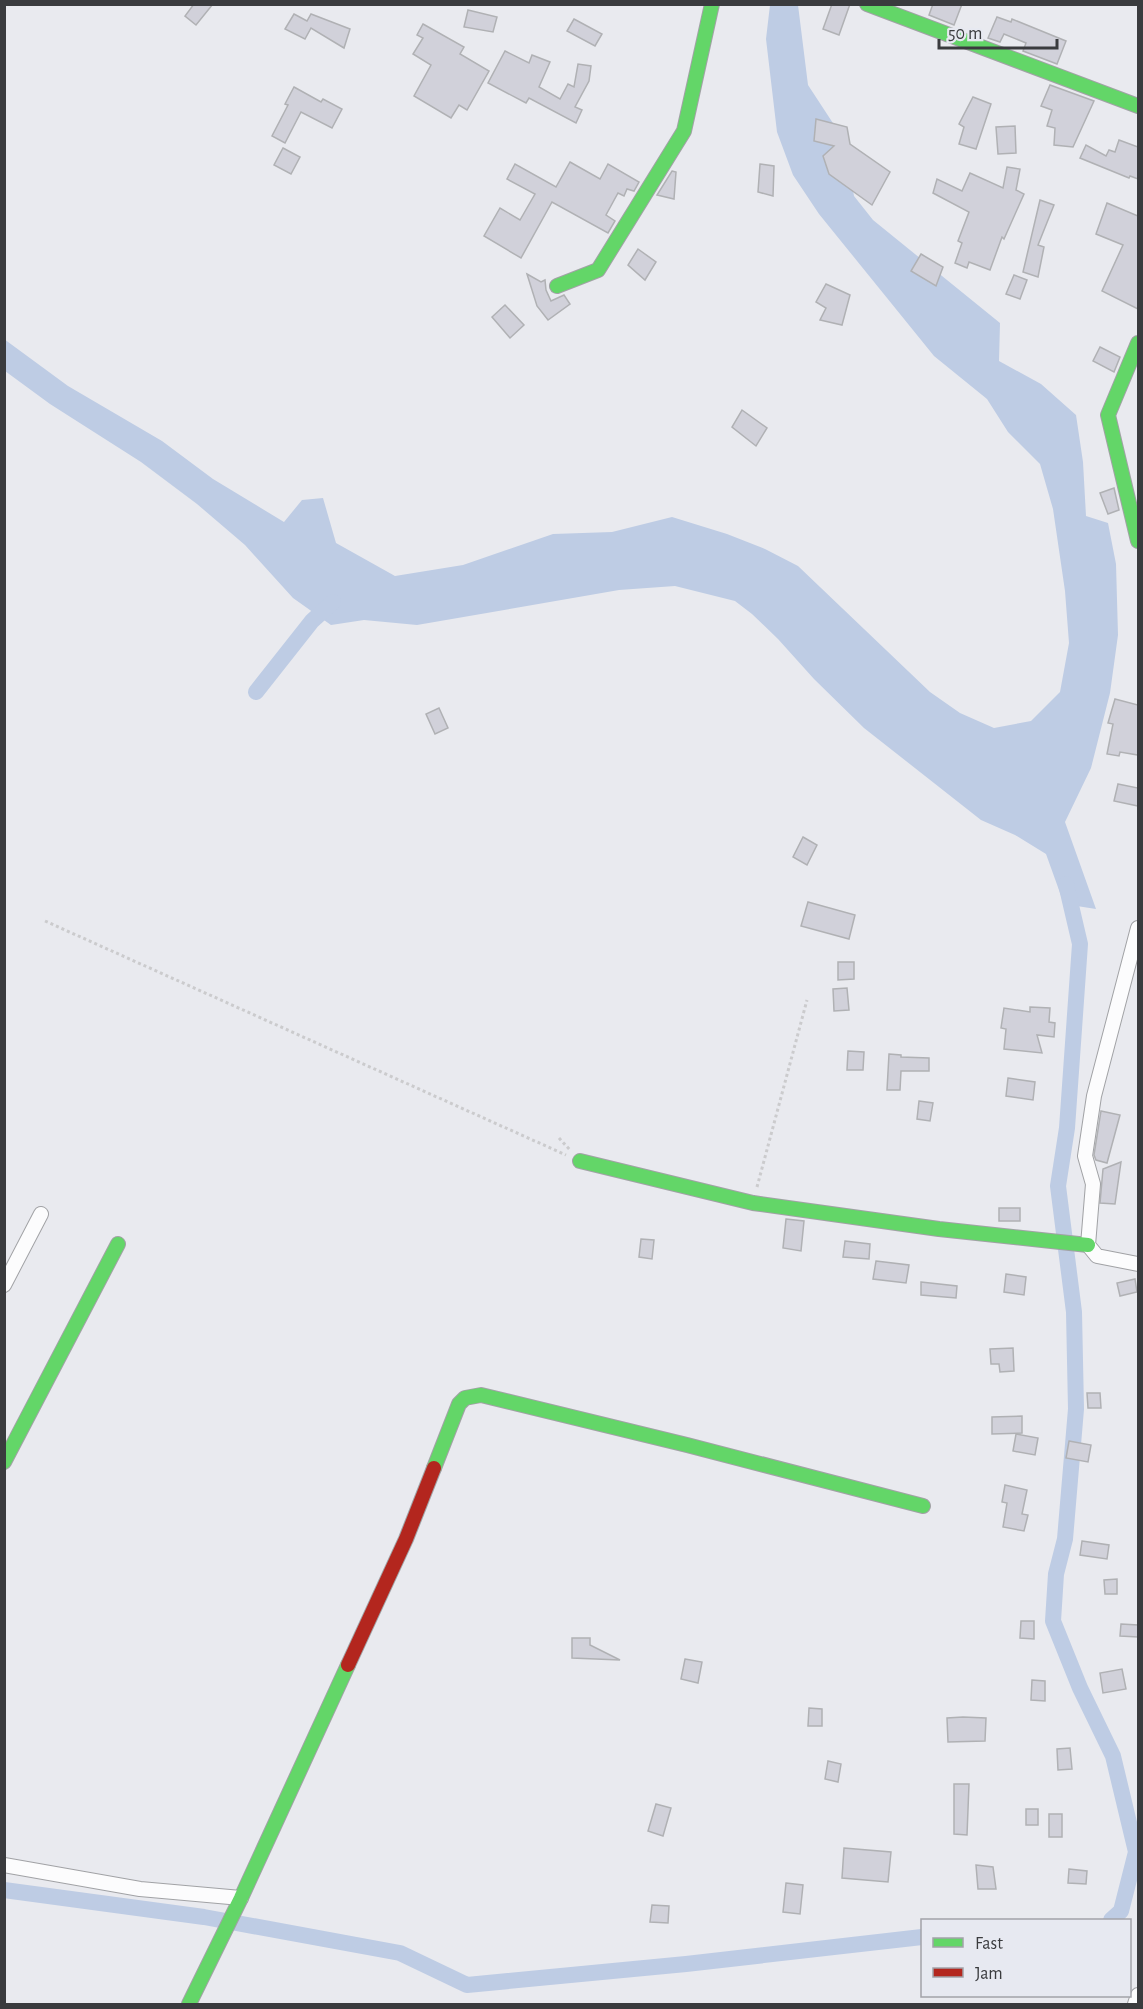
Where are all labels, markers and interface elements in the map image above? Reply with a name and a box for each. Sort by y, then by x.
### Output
scale bar [939,12,1058,50]
text: 50 m [948,25,982,43]
legend [921,1919,1131,1997]
text: Fast [975,1935,1003,1953]
text: Jam [975,1965,1003,1983]

